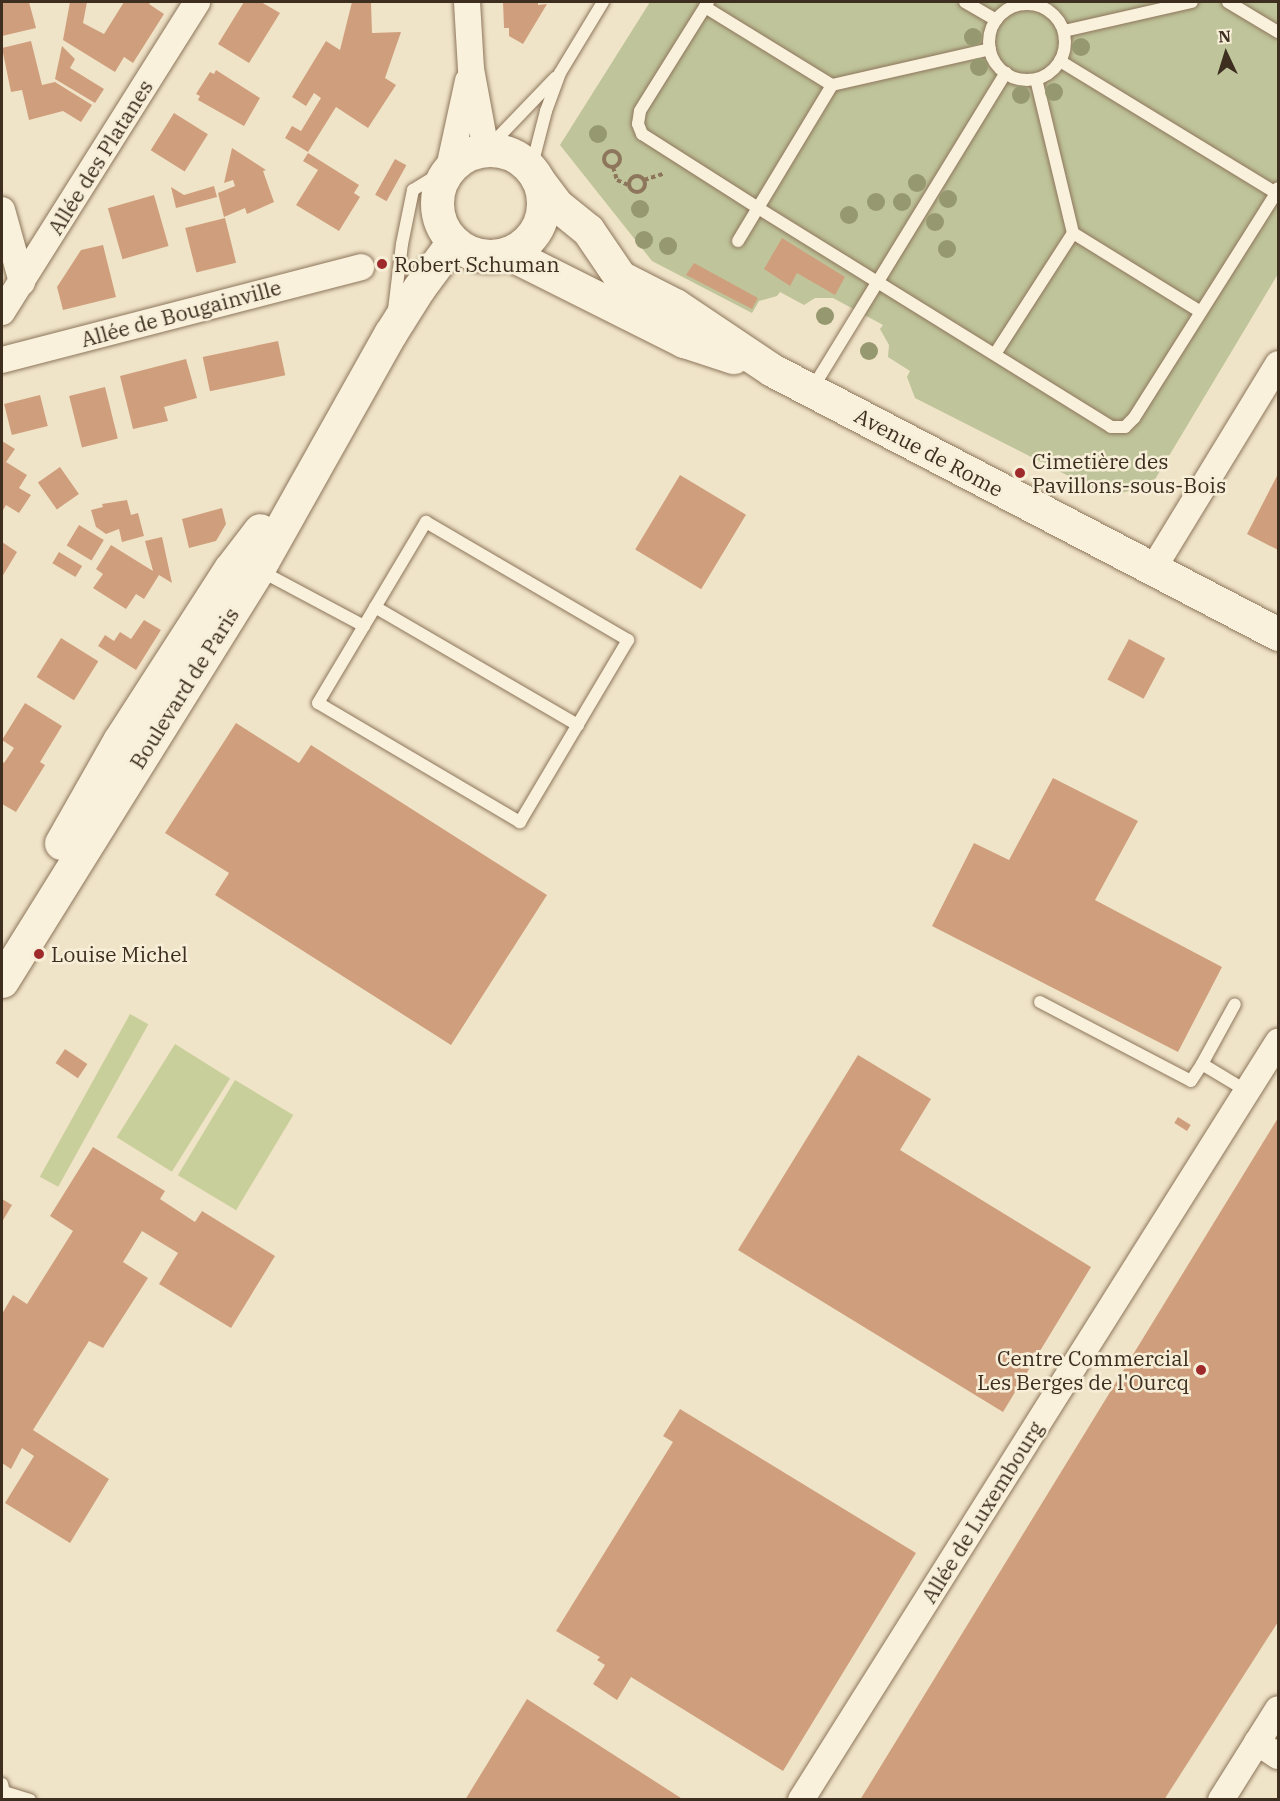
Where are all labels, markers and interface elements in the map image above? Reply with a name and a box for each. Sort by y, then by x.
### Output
north arrow [1196,24,1256,84]
text: N [1218,26,1232,46]
street label: Allée des Platanes [42,75,158,239]
place label: Robert Schuman [394,251,560,277]
marker: Robert Schuman [375,257,389,271]
street label: Allée de Bougainville [78,274,284,352]
street label: Avenue de Rome [850,402,1008,502]
place label: Cimetière des Pavillons-sous-Bois [1032,448,1226,498]
marker: Cimetière des Pavillons-sous-Bois [1013,466,1027,480]
street label: Boulevard de Paris [124,603,244,773]
place label: Louise Michel [51,941,188,967]
marker: Louise Michel [32,947,46,961]
place label: Centre Commercial Les Berges de l'Ourcq [977,1345,1189,1395]
marker: Centre Commercial Les Berges de l'Ourcq [1194,1363,1208,1377]
street label: Allée de Luxembourg [916,1417,1048,1607]

